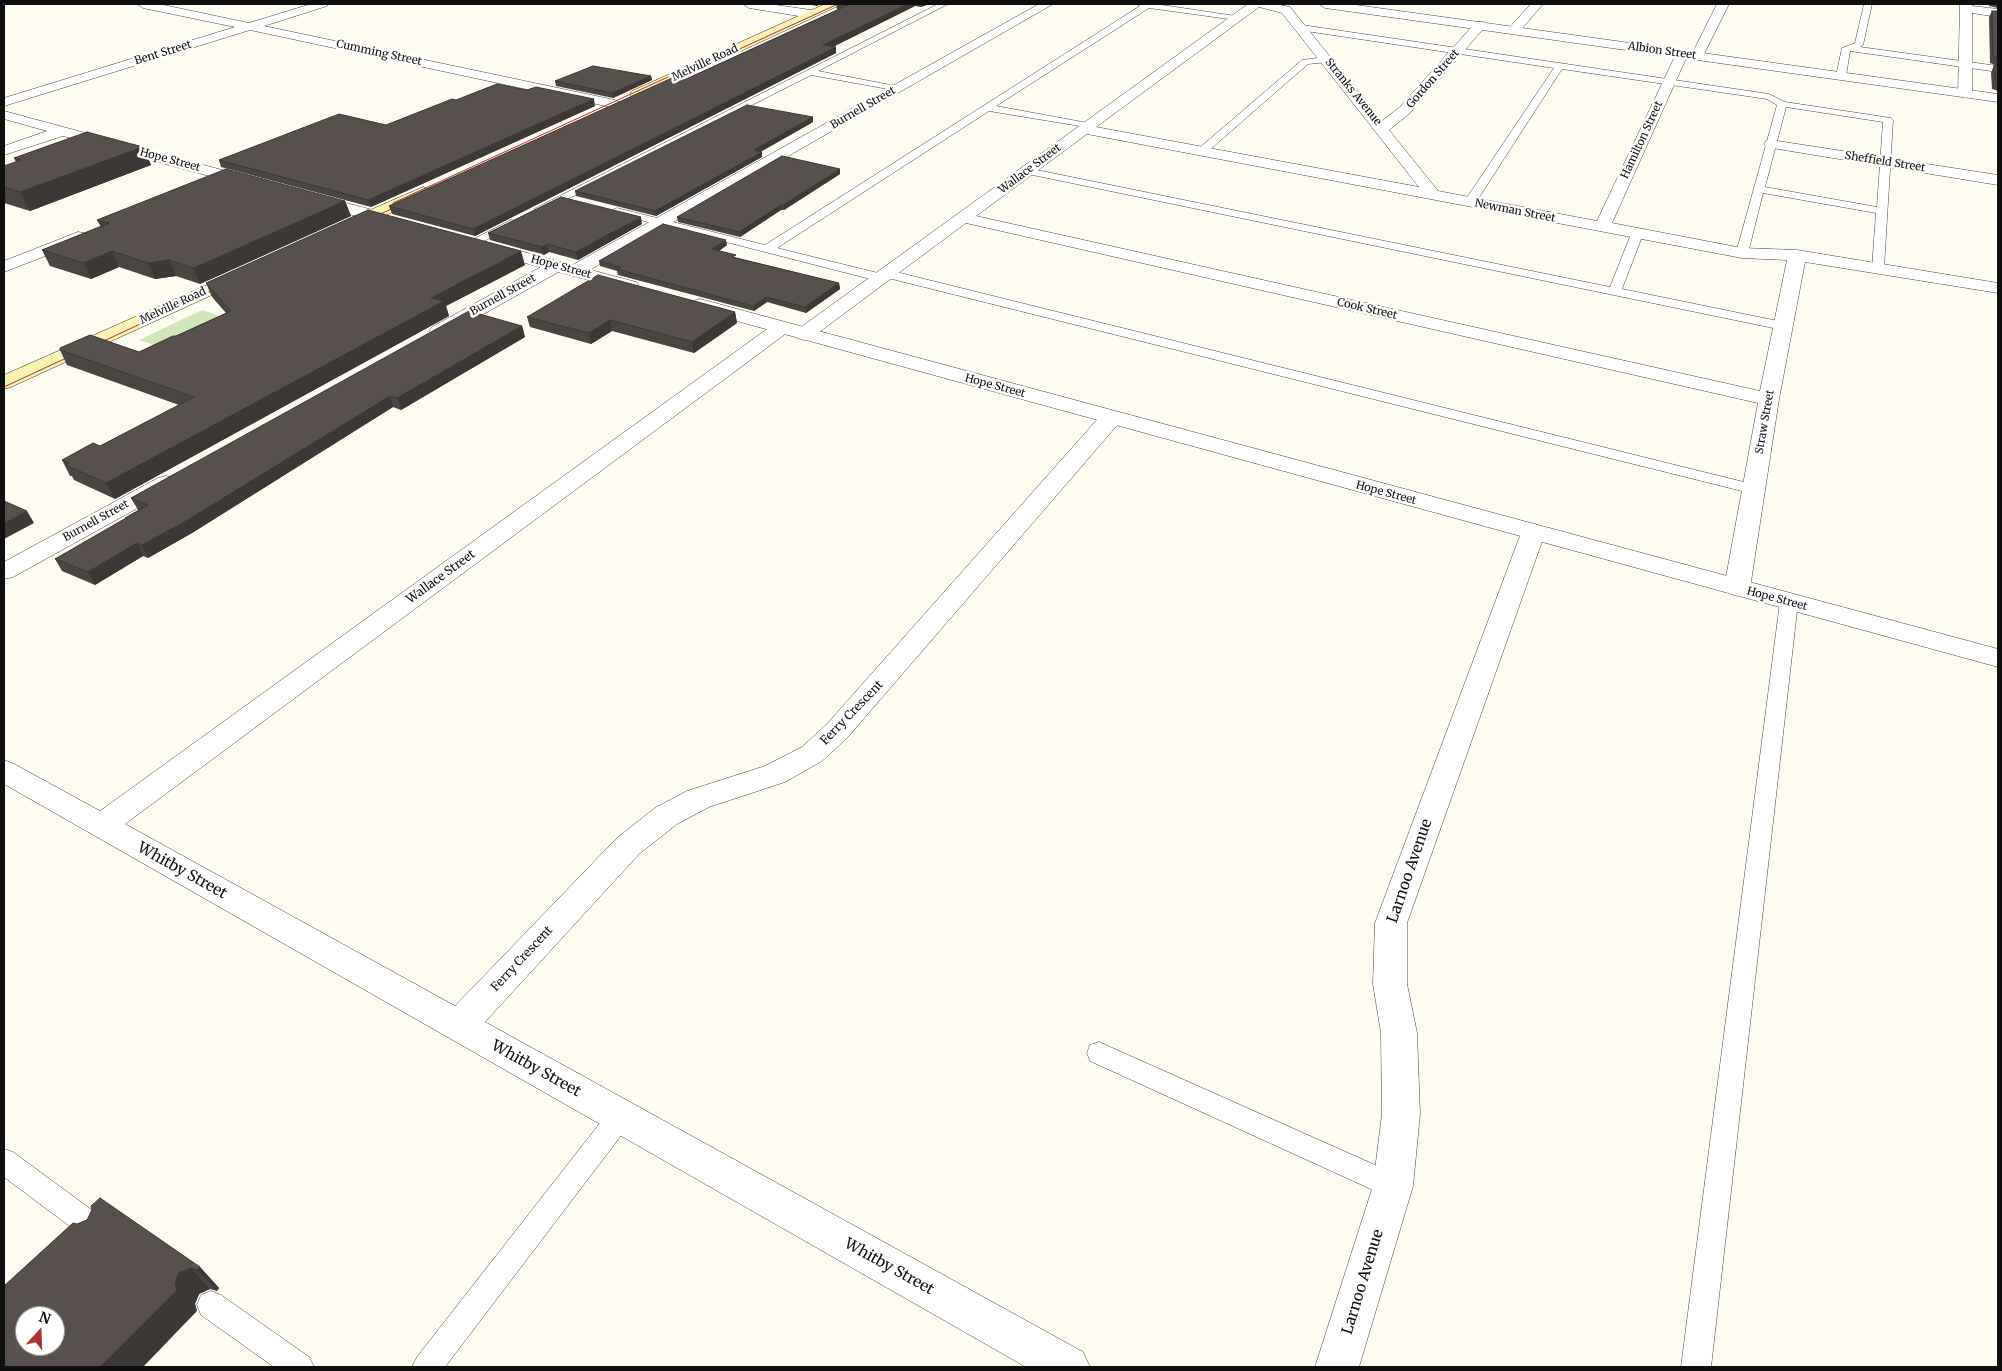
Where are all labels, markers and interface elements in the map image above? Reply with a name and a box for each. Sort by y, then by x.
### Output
street label: Cumming Street [335,37,423,69]
street label: Bent Street [133,38,193,68]
street label: Albion Street [1627,40,1697,62]
street label: Melville Road [670,42,740,84]
street label: Gordon Street [1404,47,1462,111]
street label: Stranks Avenue [1322,56,1384,128]
street label: Burnell Street [828,84,898,132]
street label: Hamilton Street [1618,99,1666,181]
street label: Wallace Street [996,141,1064,197]
street label: Hope Street [138,146,202,174]
street label: Sheffield Street [1844,149,1926,175]
street label: Newman Street [1474,197,1556,225]
street label: Hope Street [529,253,593,281]
street label: Burnell Street [468,272,538,318]
street label: Melville Road [138,285,208,327]
street label: Cook Street [1336,296,1398,322]
street label: Hope Street [963,372,1027,400]
street label: Straw Street [1753,389,1777,455]
street label: Hope Street [1354,479,1418,507]
street label: Burnell Street [61,498,131,544]
street label: Wallace Street [404,547,478,607]
street label: Hope Street [1745,585,1809,613]
street label: Ferry Crescent [818,678,886,748]
street label: Larnoo Avenue [1384,817,1436,925]
street label: Whitby Street [134,839,230,903]
street label: Ferry Crescent [488,923,556,995]
street label: Whitby Street [488,1037,584,1101]
street label: Larnoo Avenue [1339,1227,1387,1337]
street label: Whitby Street [841,1235,937,1299]
north arrow [15,1306,65,1356]
text: N [37,1307,53,1328]

